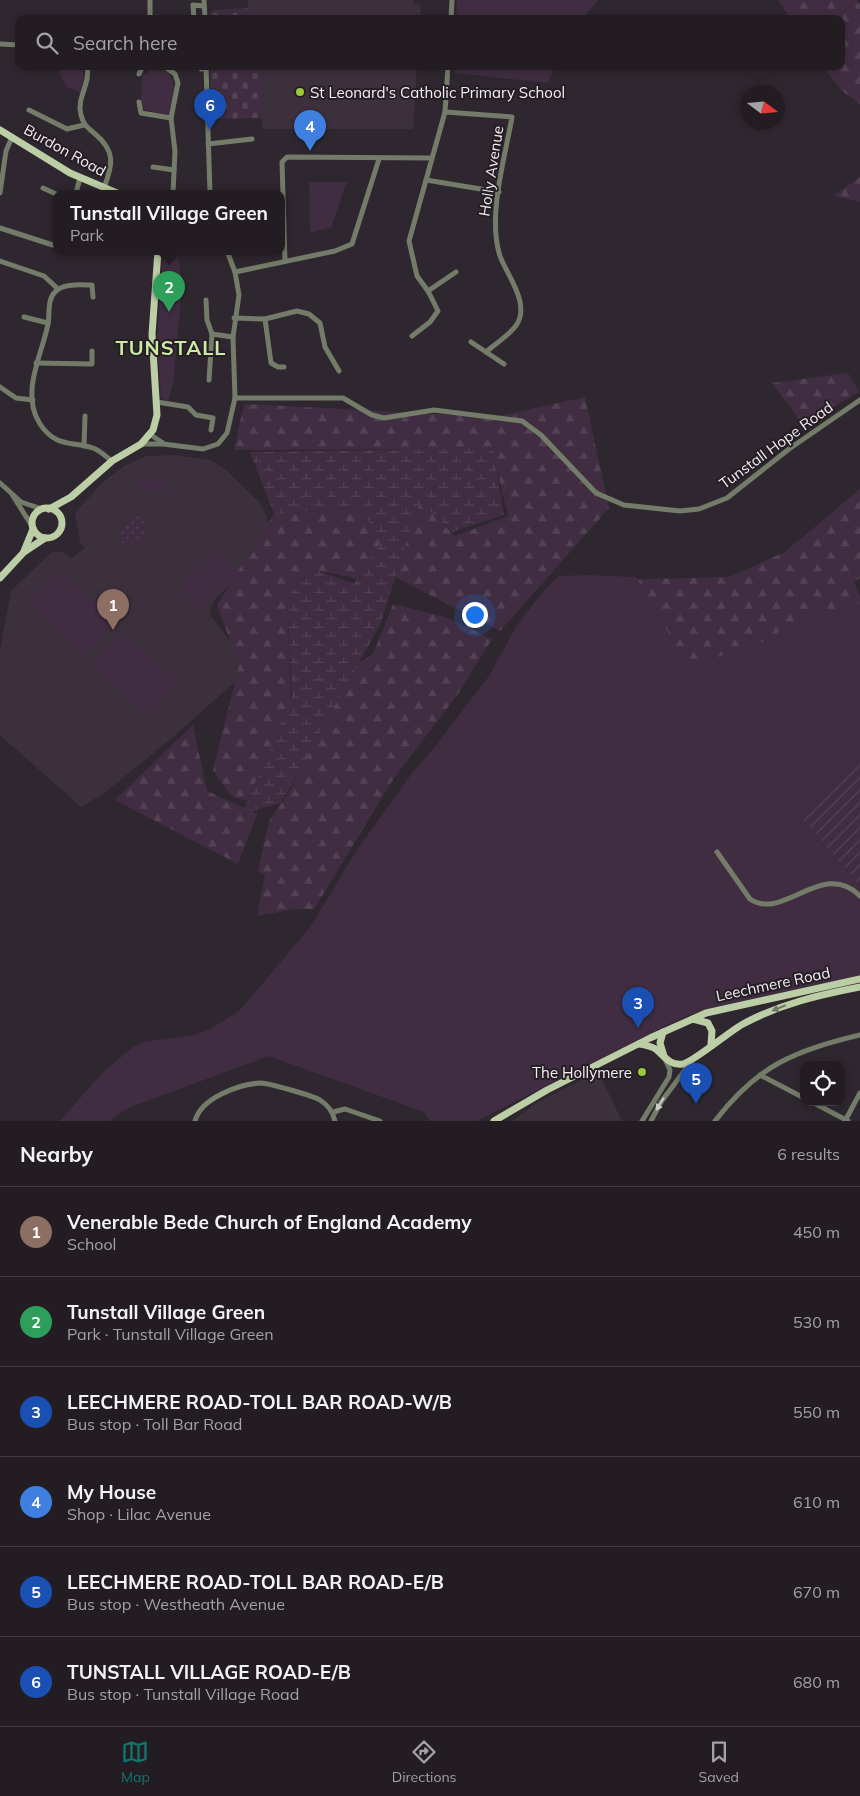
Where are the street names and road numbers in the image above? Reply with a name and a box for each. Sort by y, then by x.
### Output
street label: Burdon Road [20,120,110,180]
street label: Holly Avenue [474,124,508,218]
street label: Tunstall Hope Road [715,397,837,493]
street label: Leechmere Road [714,963,832,1005]

